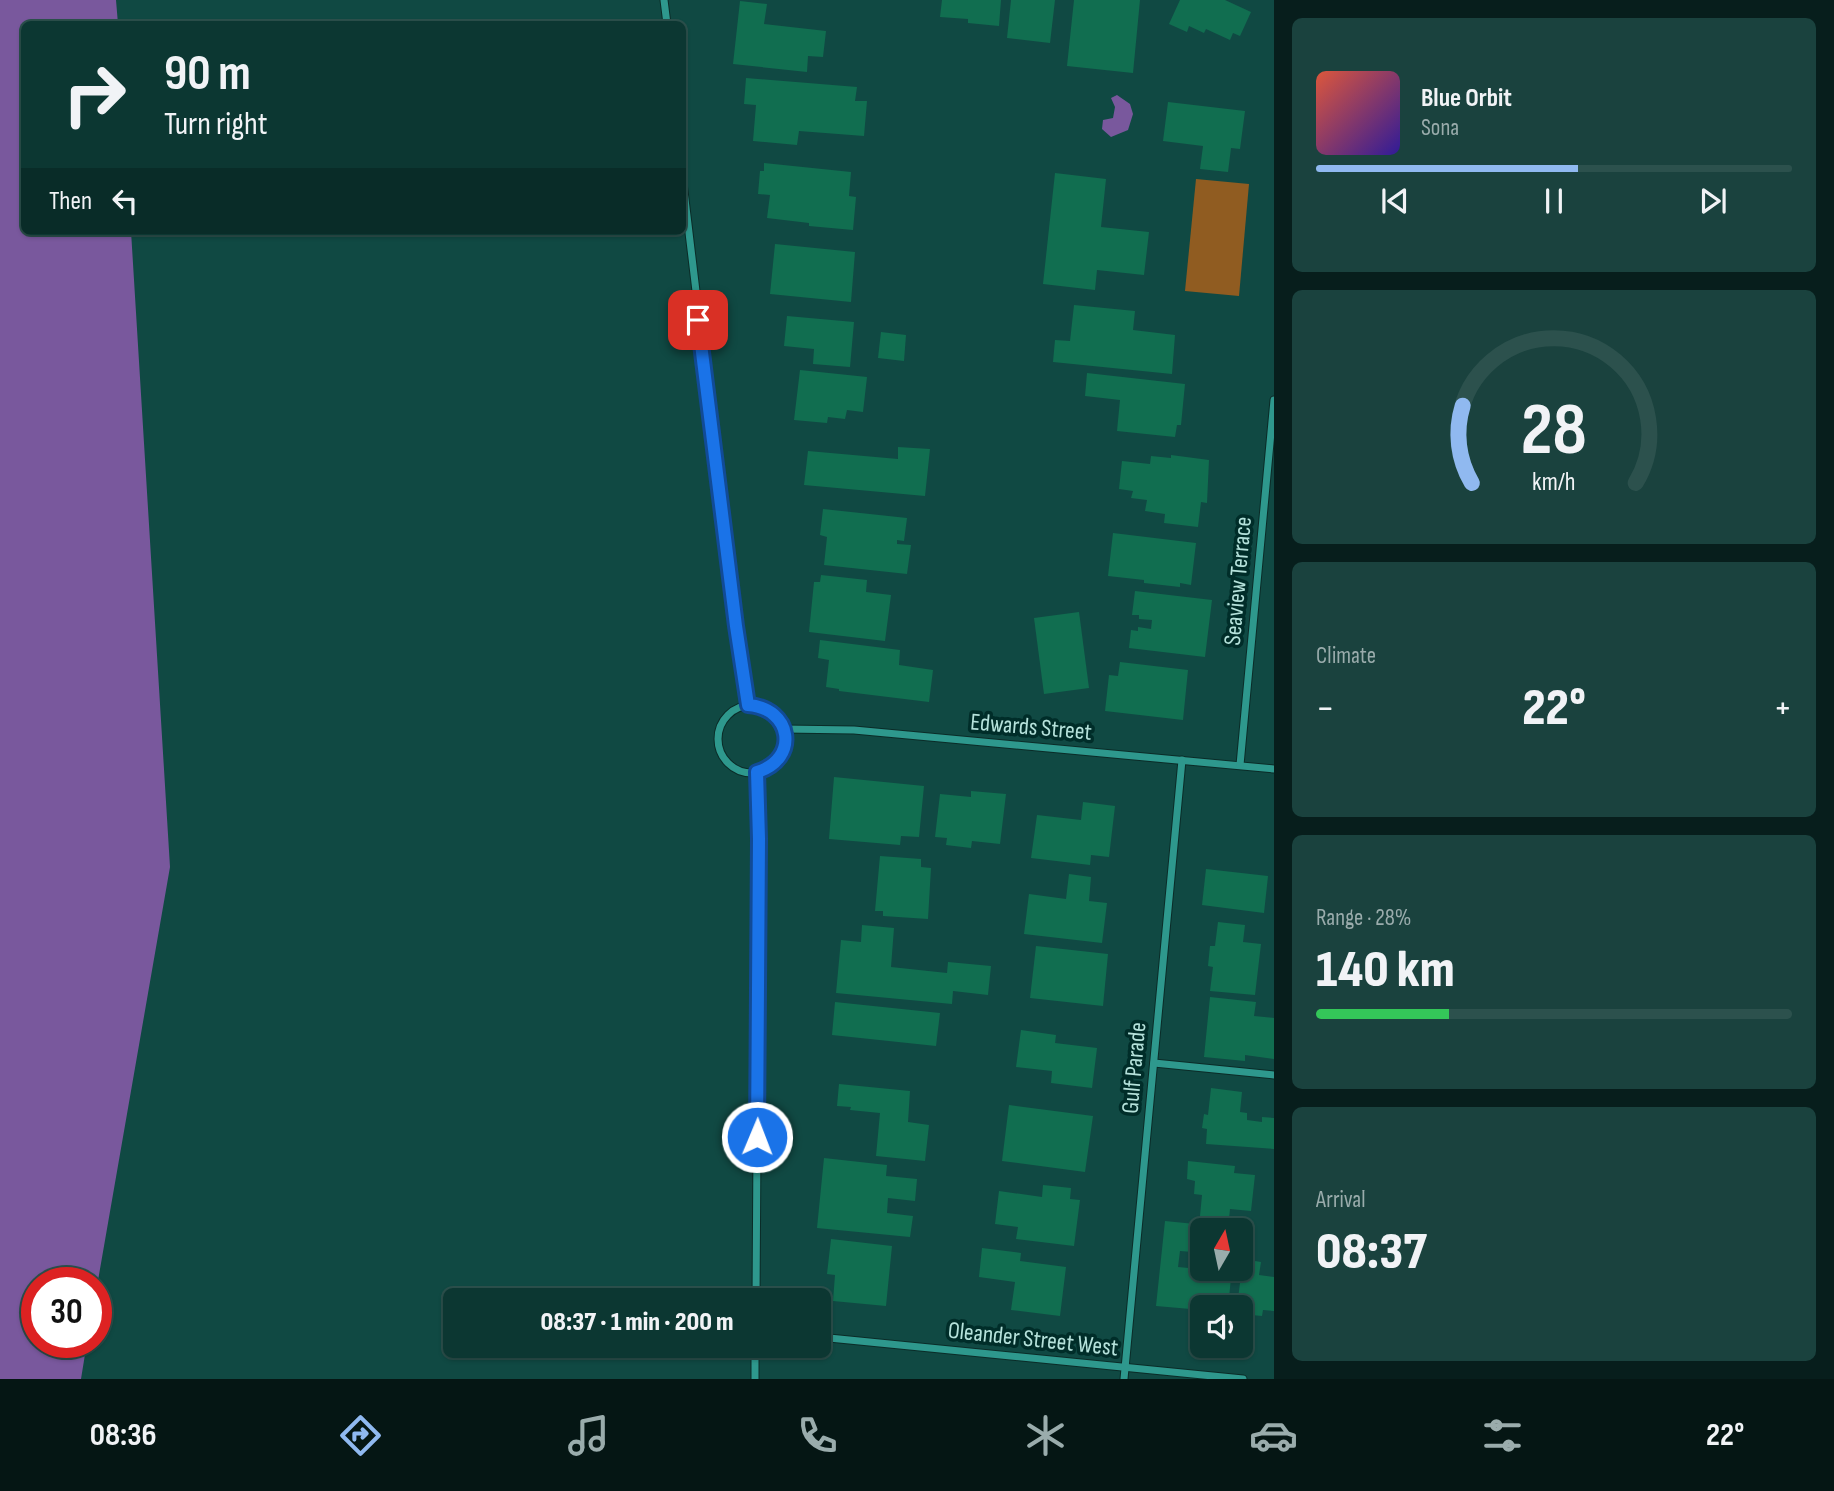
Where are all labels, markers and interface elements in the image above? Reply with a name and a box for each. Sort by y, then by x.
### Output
text: 90 m [164,45,251,104]
icon: right [49,49,140,140]
text: Blue Orbit [1421,83,1512,114]
text: Turn right [164,105,268,144]
text: Sona [1421,114,1459,142]
icon: left [106,182,144,220]
icon: previous [1376,182,1414,220]
icon: pause [1535,182,1573,220]
icon: next [1694,182,1732,220]
text: Then [49,186,92,217]
pin [668,290,728,350]
icon: arrive [679,301,717,339]
text: 28 [1521,388,1587,476]
text: km/h [1532,467,1576,498]
street label: Seaview Terrace [1218,515,1258,647]
text: Climate [1316,642,1376,670]
text: 22° [1522,677,1586,740]
text: − [1316,686,1335,731]
text: + [1773,686,1792,731]
street label: Edwards Street [969,707,1093,747]
text: Range · 28% [1316,904,1411,932]
text: 140 km [1316,939,1455,1002]
street label: Gulf Parade [1116,1021,1152,1115]
position arrow [720,1100,794,1174]
text: Arrival [1316,1186,1365,1214]
north arrow [1190,1218,1253,1281]
map controls [1190,1218,1253,1358]
text: 08:37 [1316,1221,1427,1284]
speed limit sign: 30 [21,1267,112,1358]
button: sound [1190,1295,1253,1358]
text: 08:37 · 1 min · 200 m [541,1307,733,1338]
street label: Oleander Street West [946,1316,1120,1362]
icon: directions [336,1411,385,1460]
icon: music [564,1411,613,1460]
icon: phone [793,1411,842,1460]
icon: climate [1021,1411,1070,1460]
icon: car [1249,1411,1298,1460]
icon: filters [1478,1411,1527,1460]
text: 08:36 [90,1416,157,1455]
text: 22° [1706,1416,1744,1455]

